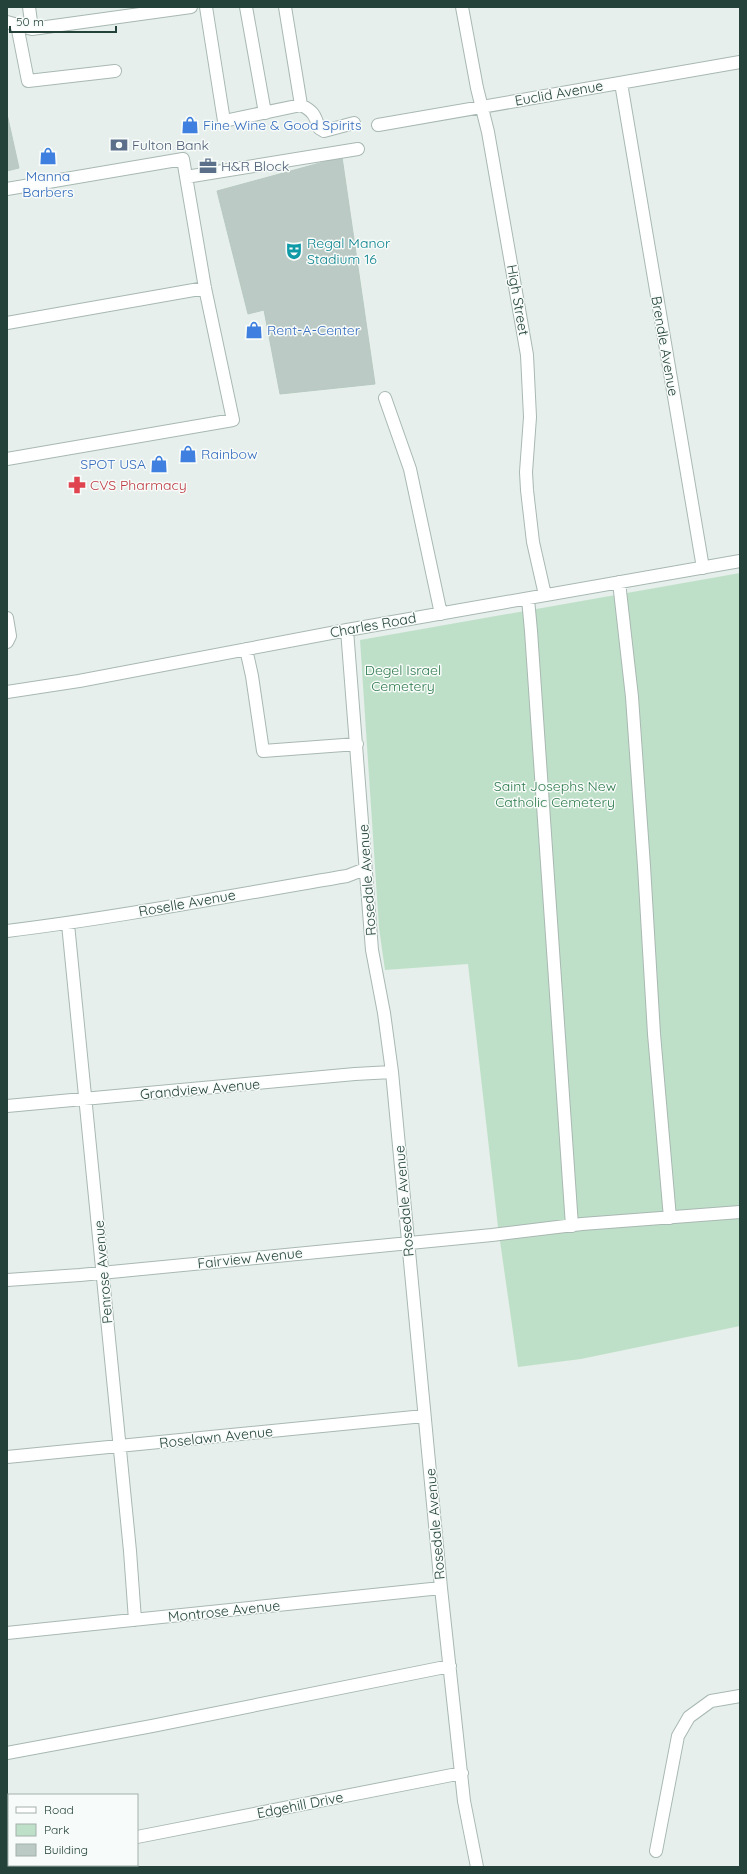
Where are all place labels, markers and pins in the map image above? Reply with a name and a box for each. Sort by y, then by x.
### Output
shop icon: Fine Wine & Good Spirits [180,115,200,135]
place label: Fine Wine & Good Spirits [203,116,362,134]
bank icon: Fulton Bank [109,135,129,155]
place label: Fulton Bank [132,136,209,154]
shop icon: Manna Barbers [38,146,58,166]
office icon: H&R Block [198,156,218,176]
place label: H&R Block [221,157,289,175]
place label: Manna Barbers [22,167,74,201]
place label: Regal Manor Stadium 16 [307,234,391,268]
theatre icon: Regal Manor Stadium 16 [284,241,304,261]
shop icon: Rent-A-Center [244,320,264,340]
place label: Rent-A-Center [267,321,361,339]
shop icon: Rainbow [178,444,198,464]
place label: Rainbow [201,445,258,463]
shop icon: SPOT USA [149,454,169,474]
place label: SPOT USA [80,455,146,473]
pharmacy icon: CVS Pharmacy [67,475,87,495]
place label: CVS Pharmacy [90,476,187,494]

